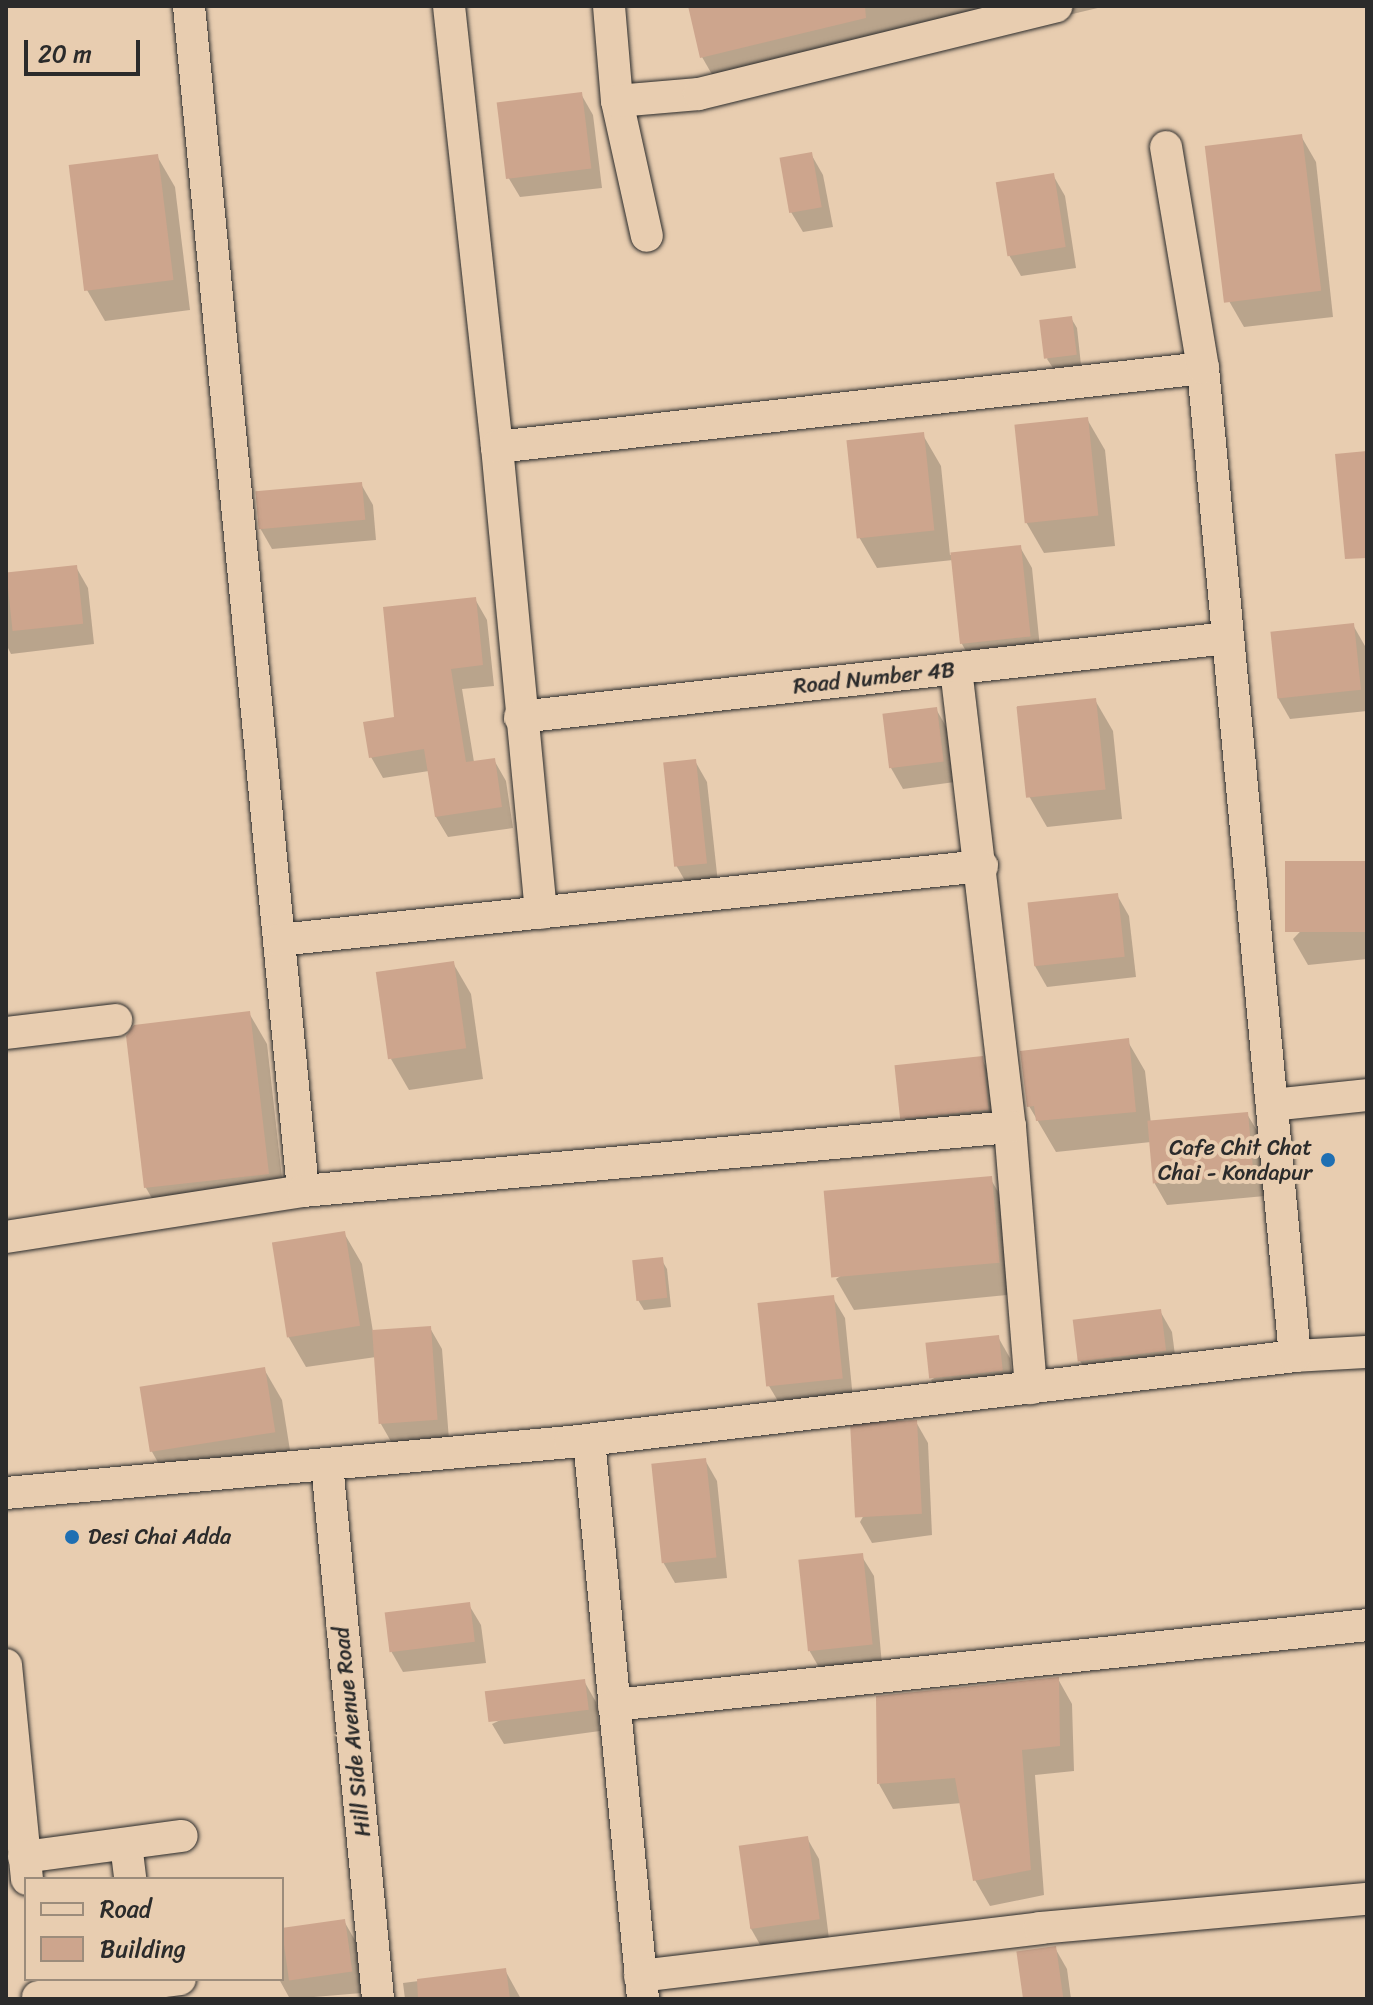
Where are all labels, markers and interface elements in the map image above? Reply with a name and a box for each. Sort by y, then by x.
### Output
scale bar [28,24,144,74]
text: 20 m [38,33,92,75]
street label: Road Number 4B [792,656,956,700]
place label: Cafe Chit Chat Chai - Kondapur [1157,1134,1312,1186]
marker: Cafe Chit Chat Chai - Kondapur [1319,1151,1337,1169]
place label: Desi Chai Adda [88,1524,231,1550]
marker: Desi Chai Adda [63,1528,81,1546]
street label: Hill Side Avenue Road [328,1625,376,1839]
legend [24,1877,284,1981]
text: Road [100,1888,151,1930]
text: Building [100,1928,186,1970]

